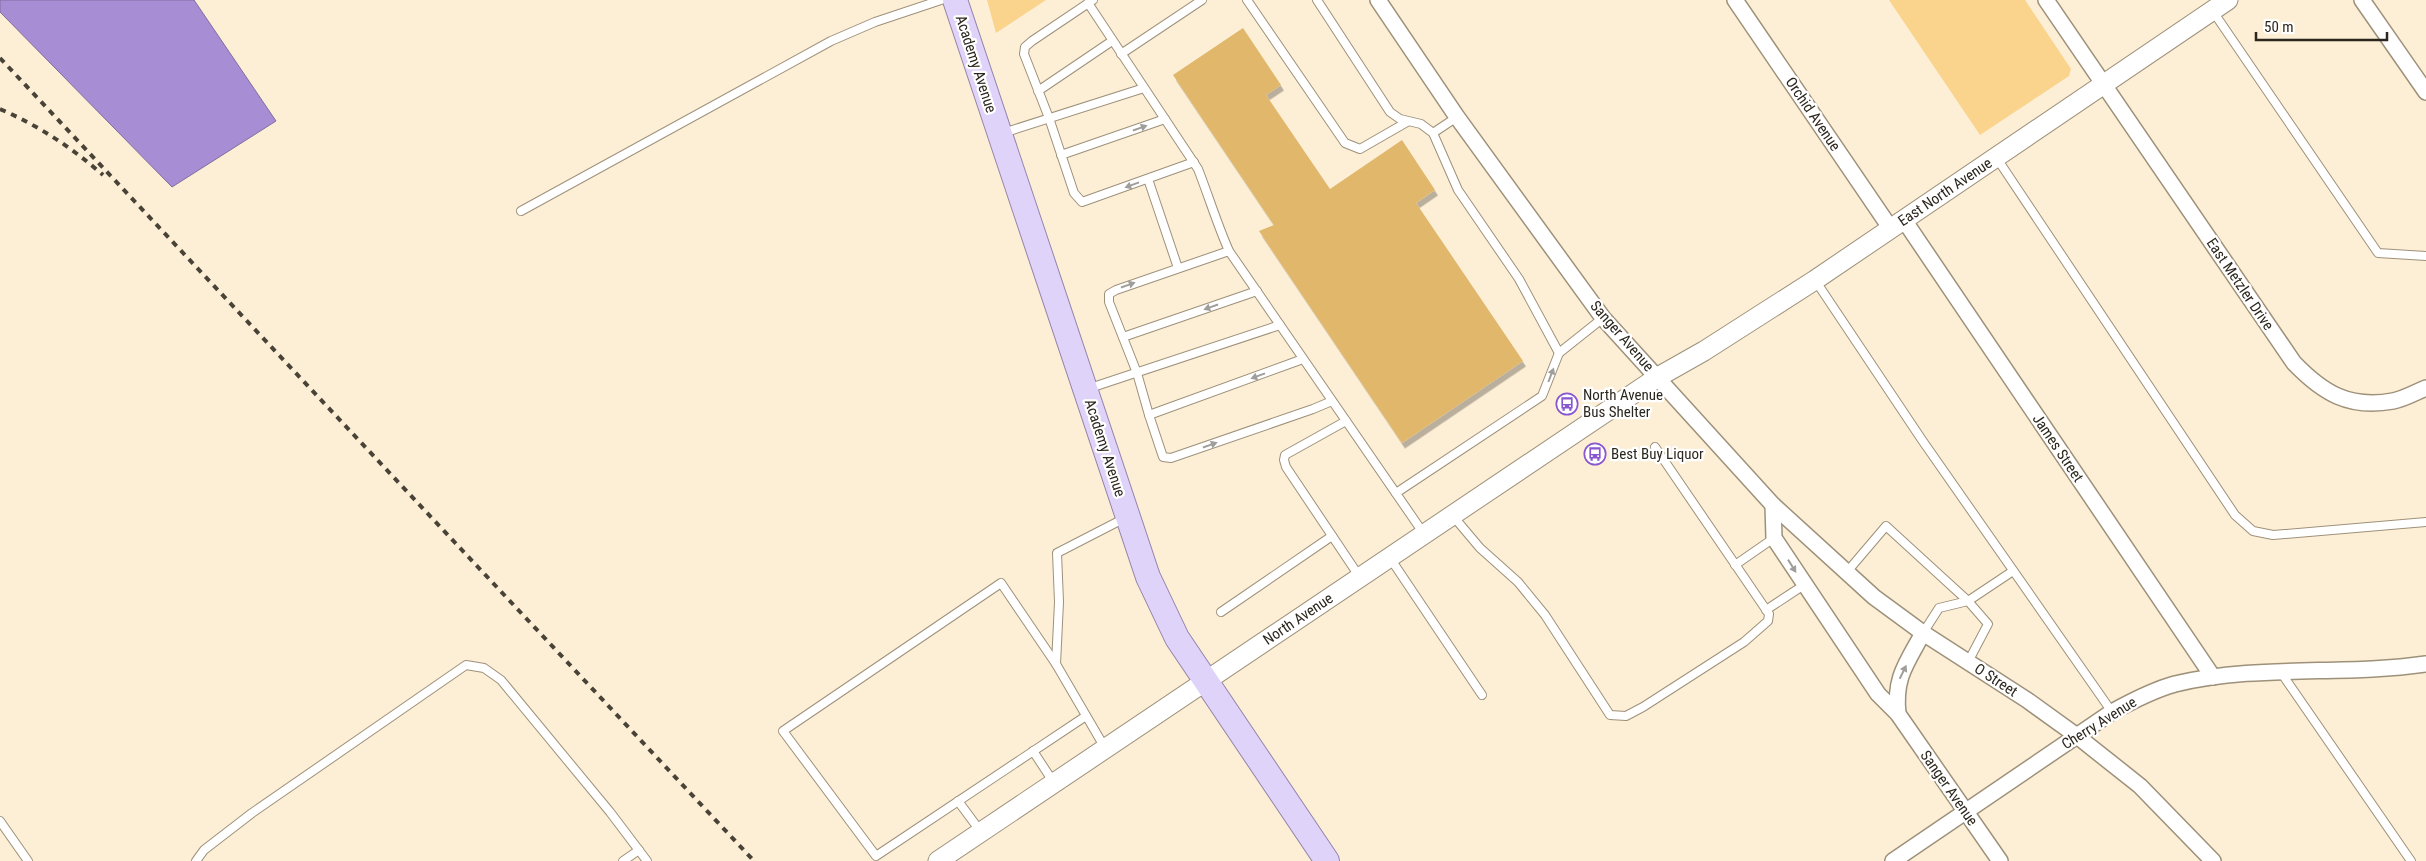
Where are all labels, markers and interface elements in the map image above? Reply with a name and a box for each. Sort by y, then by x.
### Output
scale bar [2256,10,2387,42]
street label: Academy Avenue [952,13,1000,115]
text: 50 m [2264,18,2294,36]
street label: Orchid Avenue [1782,74,1844,154]
one-way arrow [1133,124,1148,131]
street label: East North Avenue [1895,154,1995,230]
one-way arrow [1124,181,1139,189]
street label: East Metzler Drive [2203,235,2277,333]
one-way arrow [1121,281,1136,289]
street label: Sanger Avenue [1586,297,1658,375]
one-way arrow [1203,303,1218,311]
one-way arrow [1547,368,1555,382]
one-way arrow [1250,373,1265,380]
place label: North Avenue Bus Shelter [1583,386,1663,421]
bus stop icon: North Avenue Bus Shelter [1555,392,1579,416]
street label: Academy Avenue [1081,397,1129,499]
street label: James Street [2029,411,2087,485]
one-way arrow [1202,440,1217,448]
bus stop icon: Best Buy Liquor [1583,442,1607,466]
place label: Best Buy Liquor [1611,445,1704,463]
one-way arrow [1788,560,1797,573]
street label: North Avenue [1260,589,1336,649]
street label: O Street [1971,659,2021,701]
one-way arrow [1899,665,1907,679]
street label: Cherry Avenue [2058,693,2140,753]
street label: Sanger Avenue [1916,747,1982,829]

